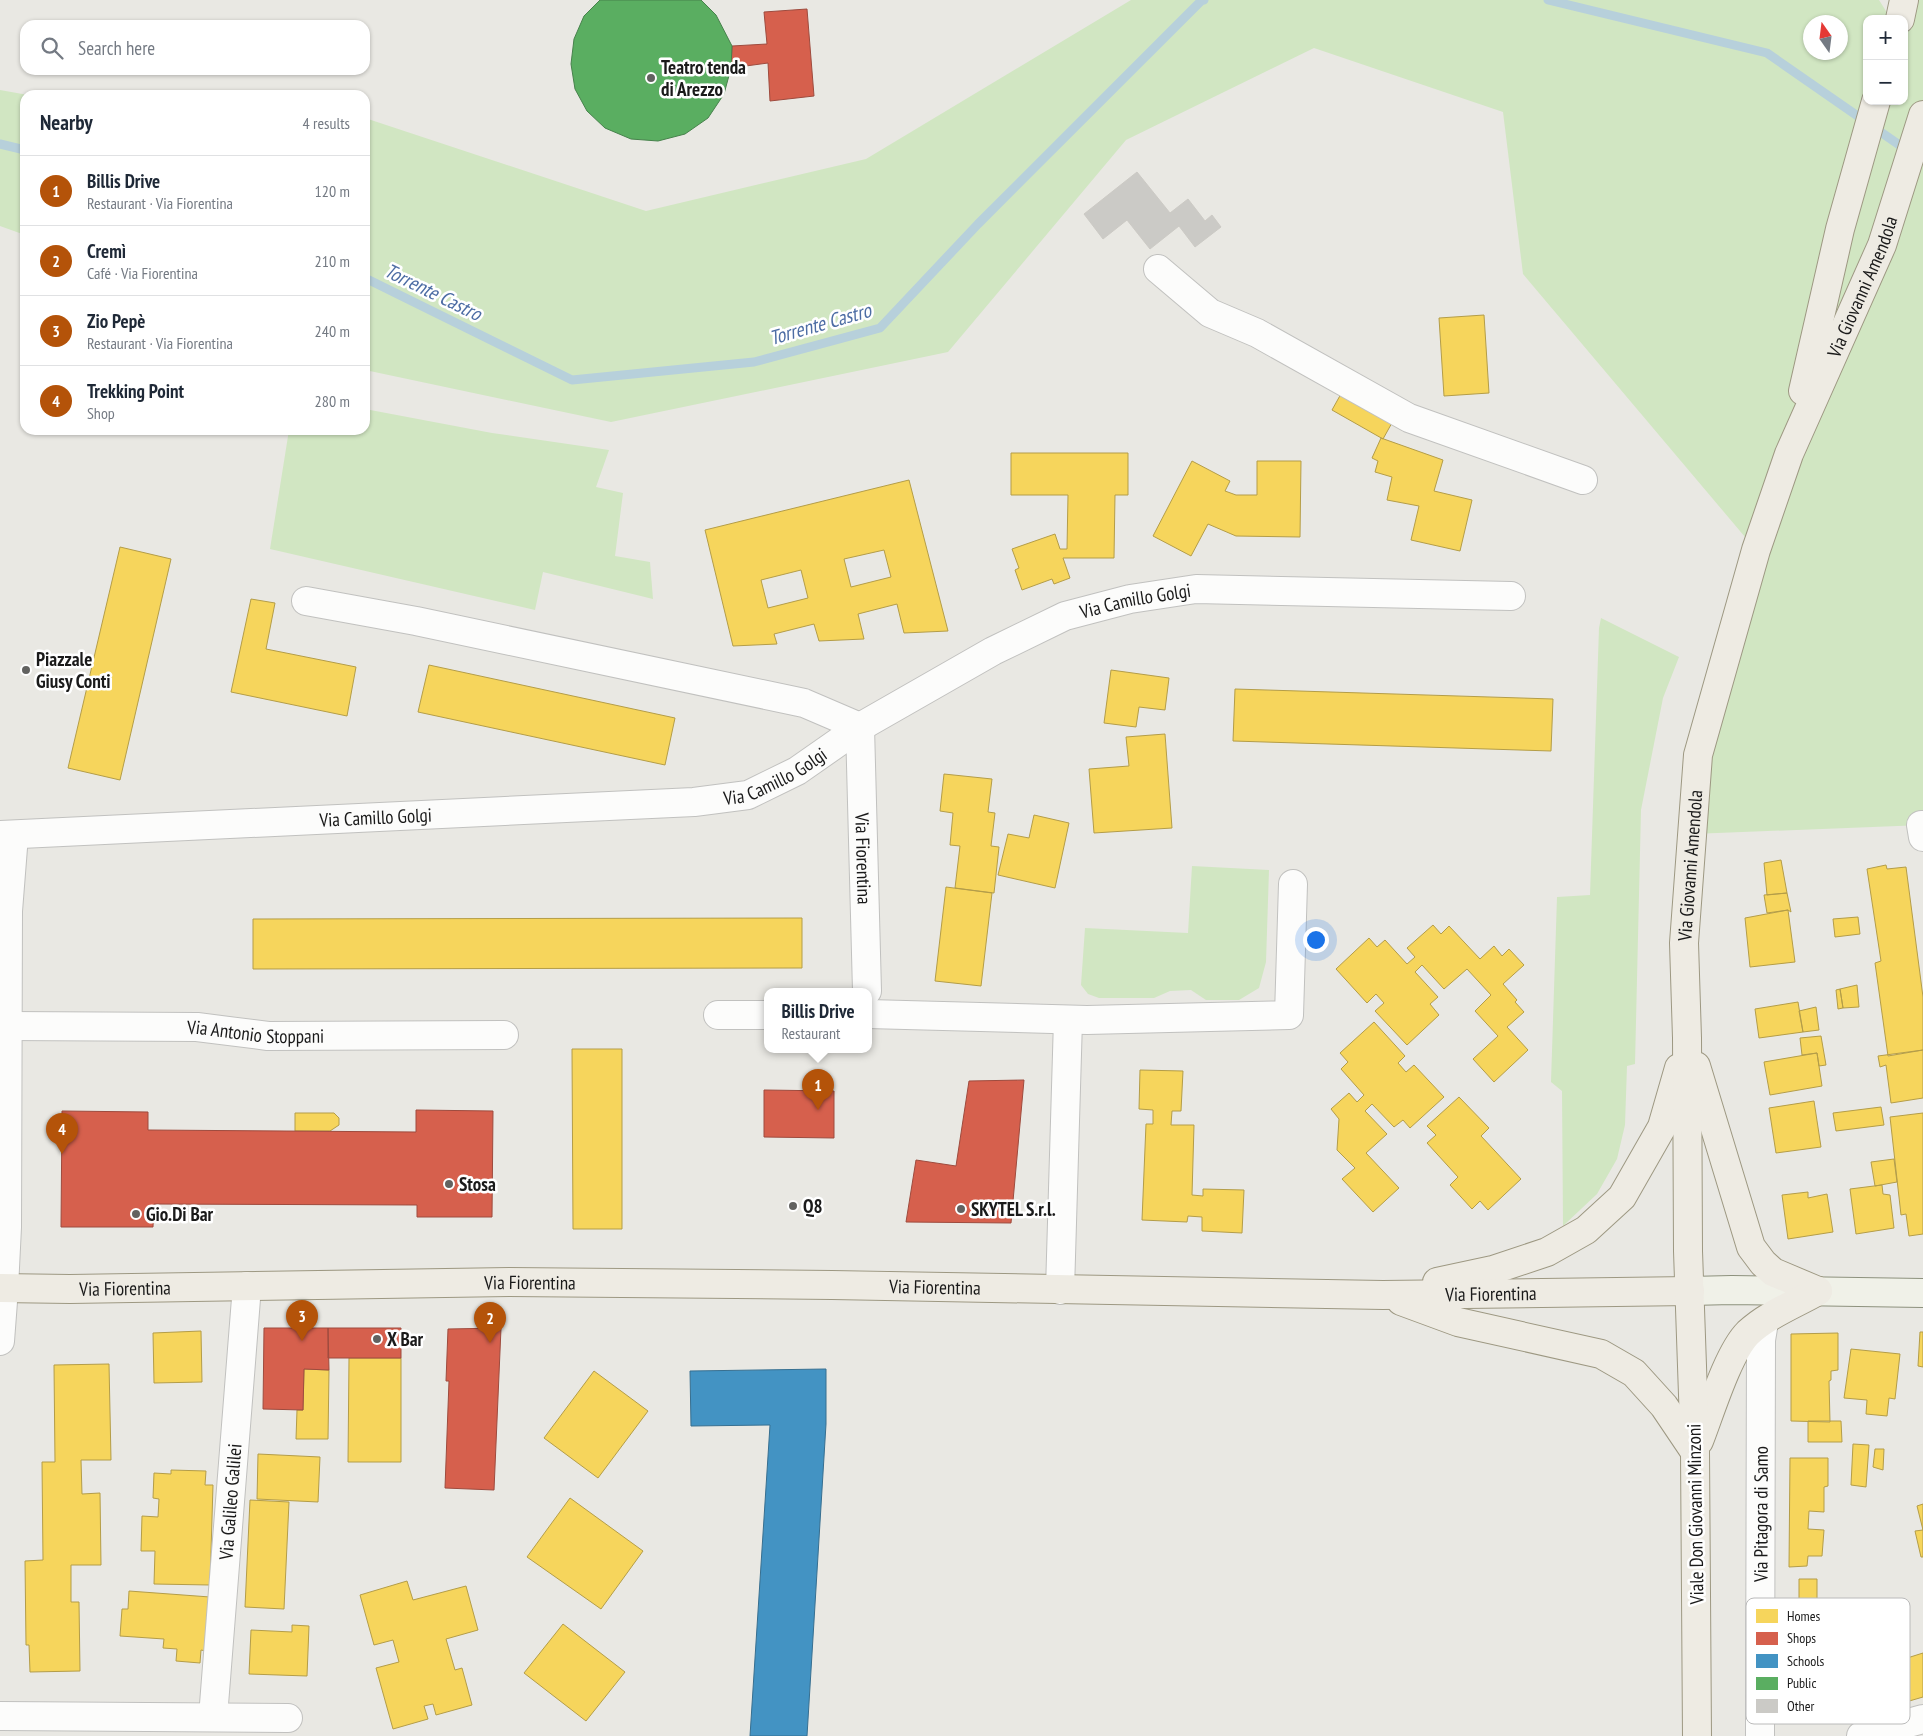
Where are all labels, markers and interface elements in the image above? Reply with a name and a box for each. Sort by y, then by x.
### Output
north arrow [1803,15,1848,60]
map controls [1863,15,1908,105]
button: + [1863,15,1908,60]
search box [20,20,370,75]
icon: search [38,34,66,62]
text: Search here [78,36,155,60]
place label: Teatro tenda di Arezzo [661,55,746,101]
button: − [1863,60,1908,105]
marker: Teatro tenda di Arezzo [645,72,657,84]
text: Nearby [40,109,93,136]
text: 4 results [303,113,350,133]
text: Billis Drive [87,169,160,193]
text: 1 [52,181,60,201]
text: 120 m [315,181,350,201]
text: Restaurant · Via Fiorentina [87,193,233,213]
street label: Via Giovanni Amendola [1821,213,1902,362]
text: Cremì [87,239,126,263]
text: 2 [52,251,60,271]
text: 210 m [315,251,350,271]
water label: Torrente Castro [380,257,487,327]
text: Café · Via Fiorentina [87,263,198,283]
water label: Torrente Castro [766,297,875,351]
text: Zio Pepè [87,309,145,333]
text: 3 [52,321,60,341]
text: 240 m [315,321,350,341]
text: Restaurant · Via Fiorentina [87,333,233,353]
text: Trekking Point [87,379,184,403]
text: 4 [52,391,60,411]
text: 280 m [315,391,350,411]
text: Shop [87,403,115,423]
street label: Via Camillo Golgi [1076,578,1192,624]
place label: Piazzale Giusy Conti [36,647,111,693]
marker: Piazzale Giusy Conti [20,664,32,676]
street label: Via Camillo Golgi [721,742,831,810]
street label: Via Giovanni Amendola [1672,789,1707,943]
street label: Via Camillo Golgi [318,802,432,832]
street label: Via Fiorentina [850,812,877,905]
your location [1303,927,1329,953]
popup [764,988,872,1053]
text: Billis Drive [781,999,855,1023]
street label: Via Antonio Stoppani [186,1015,324,1048]
text: Restaurant [781,1023,840,1043]
pin: 1 [802,1069,834,1110]
pin: 4 [46,1113,78,1154]
place label: Stosa [459,1172,496,1196]
marker: Stosa [443,1178,455,1190]
place label: Q8 [803,1194,823,1218]
place label: SKYTEL S.r.l. [971,1197,1056,1221]
marker: Q8 [787,1200,799,1212]
place label: Gio.Di Bar [146,1202,214,1226]
marker: SKYTEL S.r.l. [955,1203,967,1215]
marker: Gio.Di Bar [130,1208,142,1220]
street label: Via Fiorentina [483,1270,576,1295]
street label: Via Fiorentina [888,1274,981,1300]
street label: Via Fiorentina [78,1275,171,1301]
street label: Via Fiorentina [1444,1281,1537,1306]
pin: 3 [286,1300,318,1341]
pin: 2 [474,1302,506,1343]
place label: X Bar [387,1327,424,1351]
marker: X Bar [371,1333,383,1345]
street label: Viale Don Giovanni Minzoni [1681,1424,1709,1605]
street label: Via Galileo Galilei [213,1443,247,1562]
street label: Via Pitagora di Samo [1748,1446,1773,1583]
legend [1746,1598,1910,1724]
text: Homes [1787,1607,1820,1625]
text: Shops [1787,1629,1816,1647]
text: Schools [1787,1652,1824,1670]
text: Public [1787,1674,1816,1692]
text: Other [1787,1697,1814,1715]

